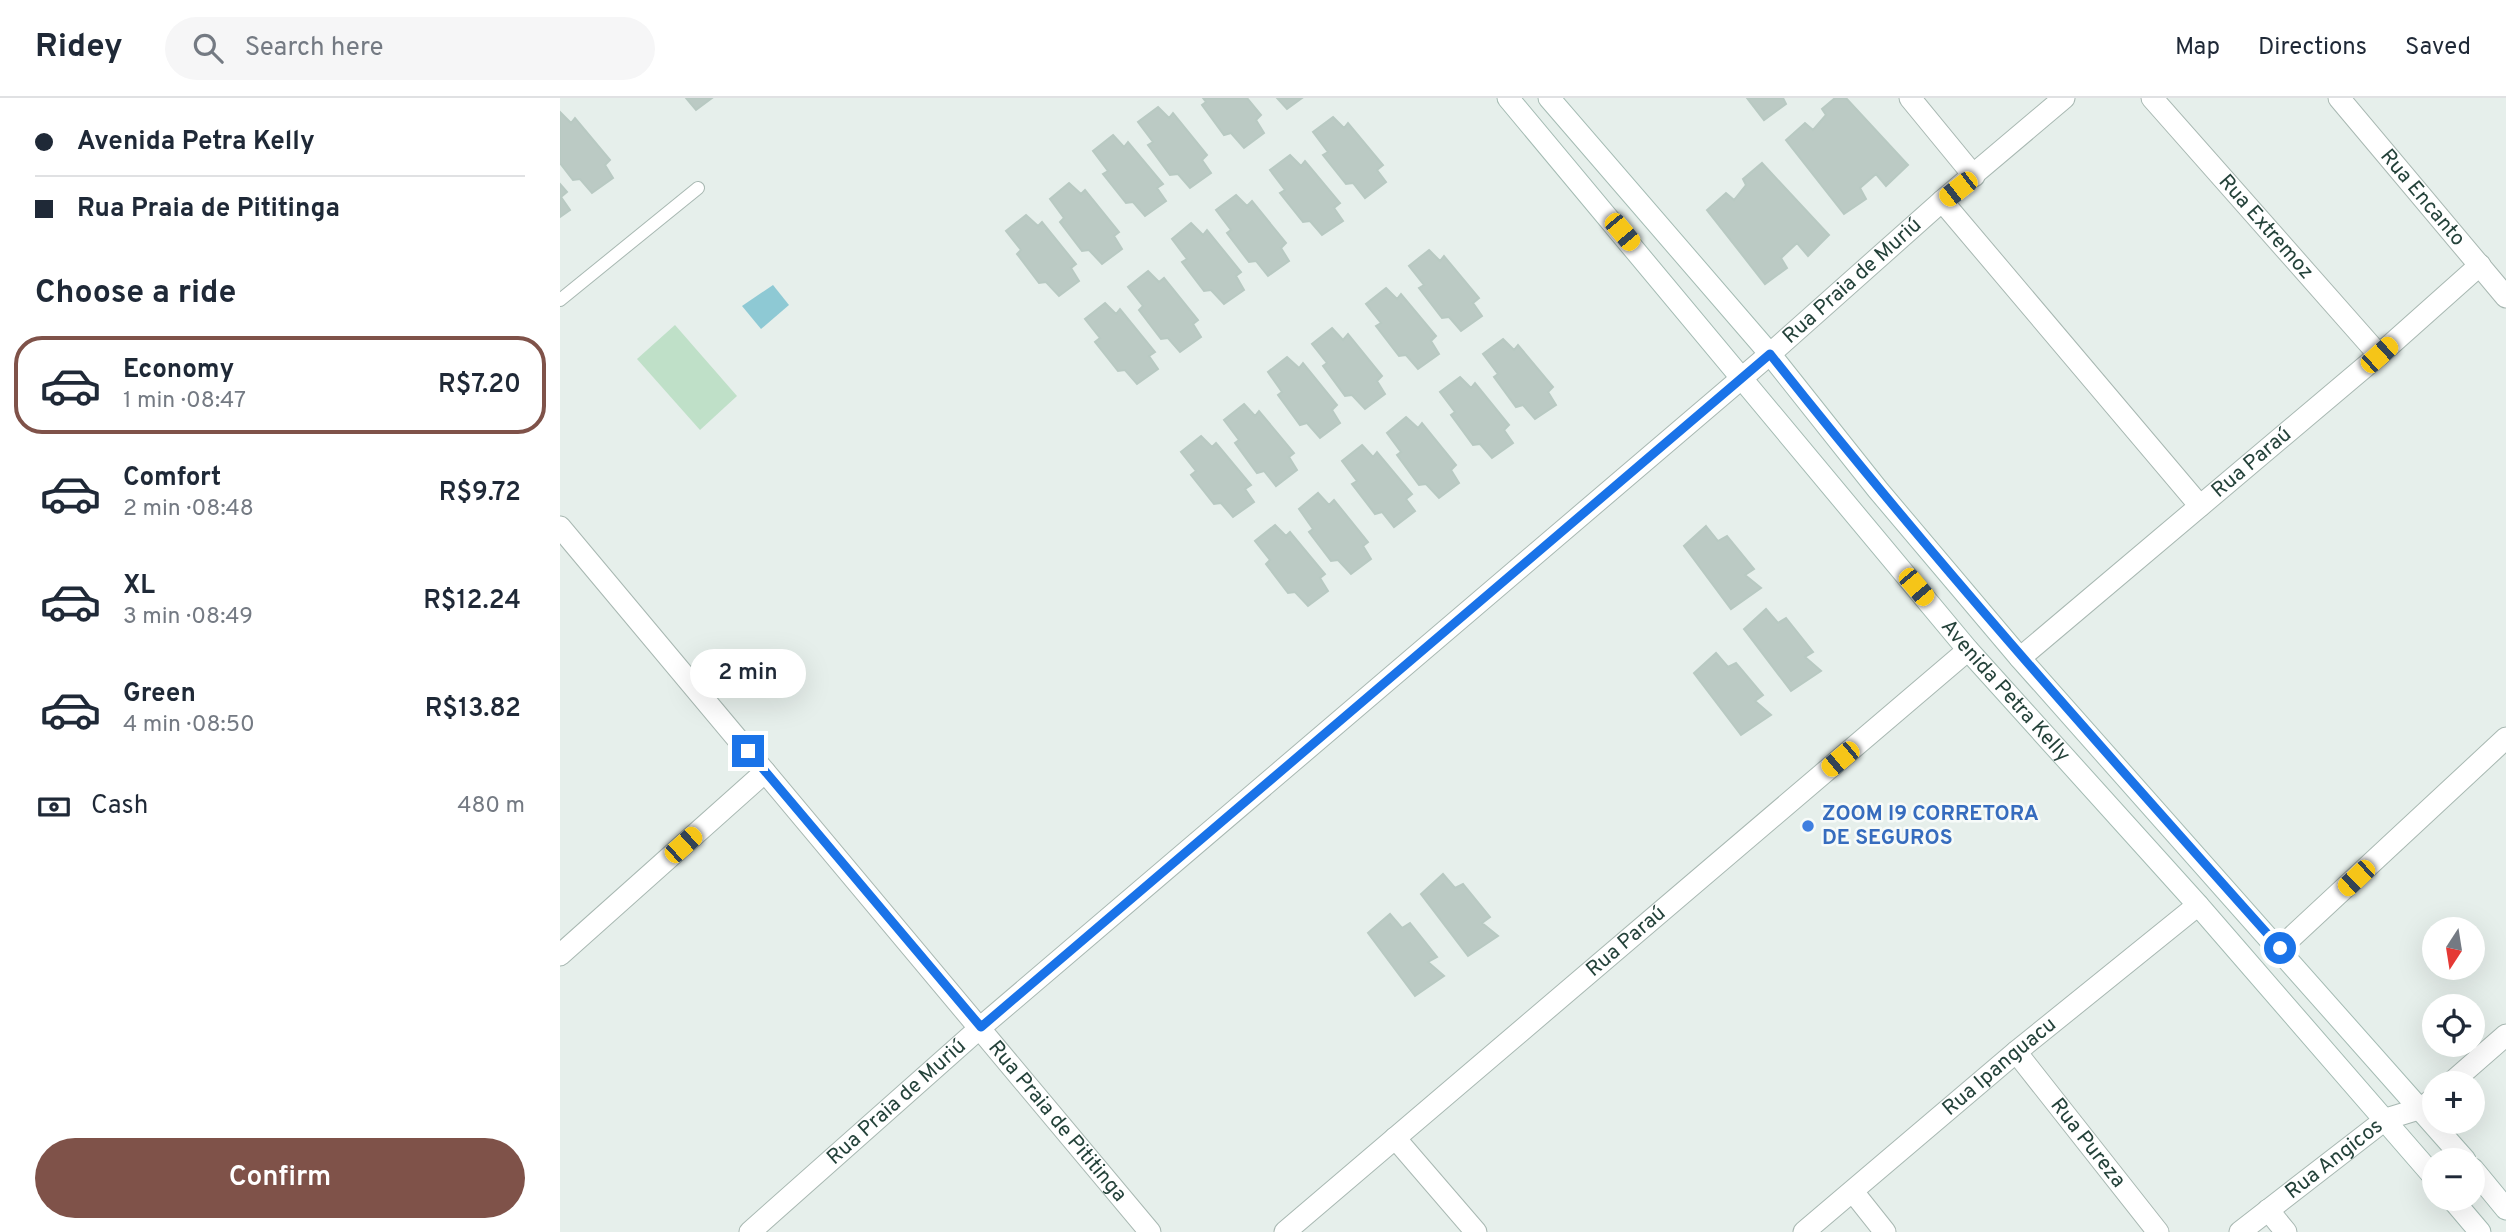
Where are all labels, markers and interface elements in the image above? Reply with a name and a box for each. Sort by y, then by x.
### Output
search box [165,17,655,80]
text: Ridey [35,27,123,69]
icon: search [189,29,227,67]
text: Search here [245,32,384,65]
text: Map [2175,33,2220,63]
text: Directions [2258,33,2367,63]
text: Saved [2405,33,2471,63]
text: Avenida Petra Kelly [77,126,315,159]
street label: Rua Encanto [2374,143,2471,252]
car [1935,168,1982,210]
street label: Rua Extremoz [2212,169,2319,285]
text: Rua Praia de Pititinga [77,193,340,226]
car [1601,209,1644,255]
street label: Rua Praia de Muriú [1777,212,1927,350]
text: Choose a ride [35,274,236,314]
car [2357,333,2402,377]
icon: car [39,354,102,417]
text: Economy [123,354,234,387]
text: R$7.20 [438,369,521,402]
text: 1 min · 08:47 [123,387,246,416]
street label: Rua Paraú [2206,421,2297,504]
icon: car [39,462,102,525]
text: Comfort [123,462,221,495]
text: R$9.72 [439,477,521,510]
text: 2 min · 08:48 [123,495,254,524]
car [1895,564,1938,610]
icon: car [39,570,102,633]
text: XL [123,570,155,603]
text: R$12.24 [423,585,521,618]
text: 3 min · 08:49 [123,603,253,632]
street label: Avenida Petra Kelly [1935,614,2076,768]
callout: 2 min [690,650,806,698]
text: 2 min [718,659,778,688]
icon: car [39,678,102,741]
text: Green [123,678,196,711]
text: R$13.82 [425,693,521,726]
text: 4 min · 08:50 [123,711,255,740]
route end [732,735,764,767]
car [1818,737,1863,781]
icon: cash [35,788,73,826]
text: Cash [91,790,148,823]
text: 480 m [457,792,525,821]
place label: ZOOM I9 CORRETORA DE SEGUROS [1822,801,2039,852]
marker: ZOOM I9 CORRETORA DE SEGUROS [1800,818,1816,834]
car [661,823,706,867]
car [2334,856,2379,900]
street label: Rua Paraú [1581,900,1671,983]
north arrow [2422,917,2485,980]
map controls [2422,917,2485,1211]
route start [2264,932,2296,964]
button: locate [2422,994,2485,1057]
street label: Rua Ipanguacu [1937,1011,2062,1122]
street label: Rua Praia de Muriú [821,1033,972,1171]
street label: Rua Praia de Pititinga [982,1035,1133,1208]
button: + [2422,1071,2485,1134]
street label: Rua Pureza [2044,1093,2132,1193]
street label: Rua Angicos [2280,1113,2388,1205]
button: Confirm [35,1138,525,1218]
button: − [2422,1148,2485,1211]

